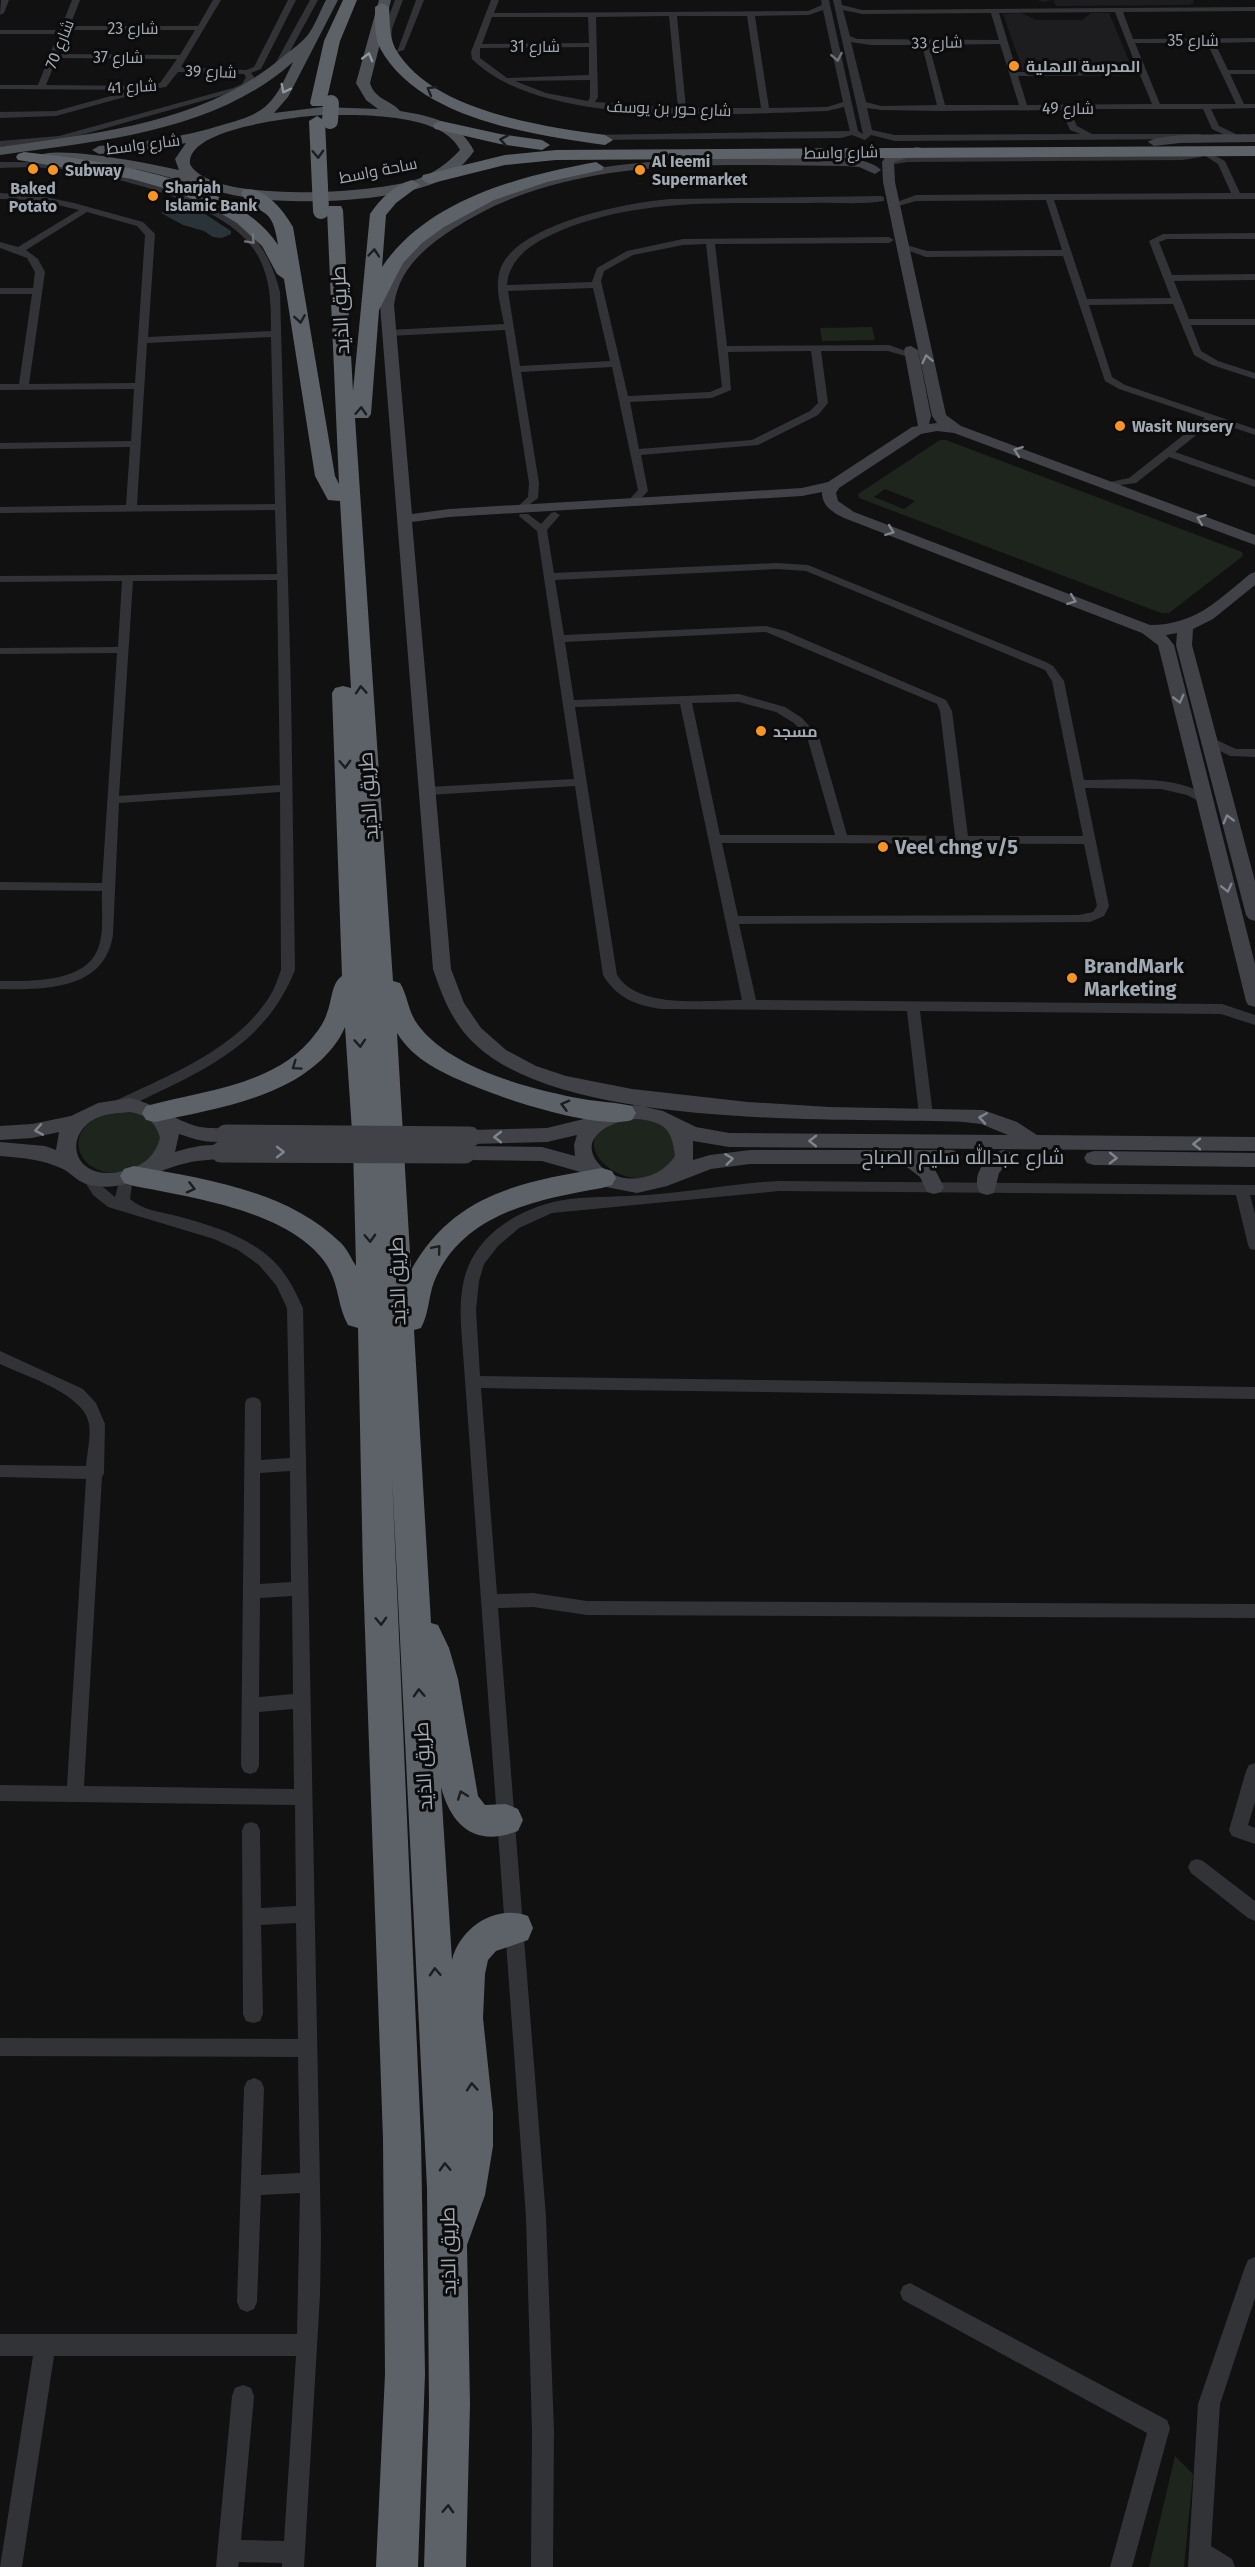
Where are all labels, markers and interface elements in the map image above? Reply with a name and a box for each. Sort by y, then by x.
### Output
street label: شارع 70 [41,17,80,72]
street label: شارع 23 [107,19,159,40]
street label: شارع 35 [1167,31,1219,52]
street label: شارع 33 [911,33,963,54]
street label: شارع 31 [510,37,560,58]
street label: شارع 37 [93,48,143,69]
one-way arrow [361,52,374,62]
one-way arrow [830,52,843,62]
place label: المدرسة الاهلية [1026,57,1141,76]
marker: المدرسة الاهلية [1007,59,1021,73]
street label: شارع 39 [185,61,237,84]
street label: شارع 41 [107,76,157,99]
one-way arrow [281,82,292,93]
one-way arrow [427,86,437,98]
street label: شارع حور بن يوسف [606,97,732,122]
street label: شارع 49 [1042,99,1094,120]
street label: شارع واسط [105,131,181,160]
one-way arrow [499,134,509,147]
street label: شارع واسط [804,142,878,165]
one-way arrow [312,150,325,159]
place label: Al Ieemi Supermarket [651,152,748,189]
street label: ساحة واسط [337,154,419,187]
place label: Subway [65,161,122,180]
marker: Baked Potato [26,162,40,176]
marker: Subway [46,163,60,177]
marker: Al Ieemi Supermarket [633,163,647,177]
place label: Sharjah Islamic Bank [165,178,257,215]
place label: Baked Potato [9,179,57,216]
marker: Sharjah Islamic Bank [146,189,160,203]
one-way arrow [244,233,255,244]
one-way arrow [367,249,380,258]
street label: طريق الذيد [326,265,355,355]
one-way arrow [293,313,306,323]
one-way arrow [921,354,934,364]
one-way arrow [355,407,368,416]
place label: Wasit Nursery [1132,417,1234,436]
marker: Wasit Nursery [1113,419,1127,433]
one-way arrow [1013,446,1023,459]
one-way arrow [1196,514,1207,526]
one-way arrow [884,524,895,536]
one-way arrow [1066,593,1077,606]
one-way arrow [355,686,368,695]
one-way arrow [1172,694,1185,704]
place label: مسجد [773,722,818,741]
marker: مسجد [754,724,768,738]
street label: طريق الذيد [353,751,384,841]
one-way arrow [339,760,352,769]
one-way arrow [1223,814,1235,824]
place label: Veel chng v/5 [894,835,1018,859]
marker: Veel chng v/5 [876,840,890,854]
one-way arrow [1219,883,1232,893]
place label: BrandMark Marketing [1084,954,1185,1001]
marker: BrandMark Marketing [1065,971,1079,985]
one-way arrow [353,1038,366,1047]
one-way arrow [292,1059,303,1070]
one-way arrow [560,1100,571,1112]
one-way arrow [978,1112,988,1125]
one-way arrow [35,1123,45,1136]
one-way arrow [493,1131,502,1143]
one-way arrow [808,1135,817,1147]
one-way arrow [1192,1138,1201,1150]
street label: شارع عبدالله سليم الصباح [862,1144,1064,1171]
one-way arrow [275,1146,284,1158]
one-way arrow [1108,1152,1117,1165]
one-way arrow [724,1153,733,1166]
one-way arrow [186,1180,196,1193]
one-way arrow [363,1233,376,1242]
street label: طريق الذيد [383,1236,412,1326]
one-way arrow [430,1245,441,1256]
one-way arrow [375,1617,388,1626]
one-way arrow [413,1689,426,1698]
street label: طريق الذيد [409,1721,438,1811]
one-way arrow [456,1790,469,1801]
one-way arrow [429,1967,442,1976]
one-way arrow [465,2083,478,2092]
one-way arrow [439,2162,452,2171]
street label: طريق الذيد [435,2206,462,2296]
one-way arrow [441,2504,454,2513]

